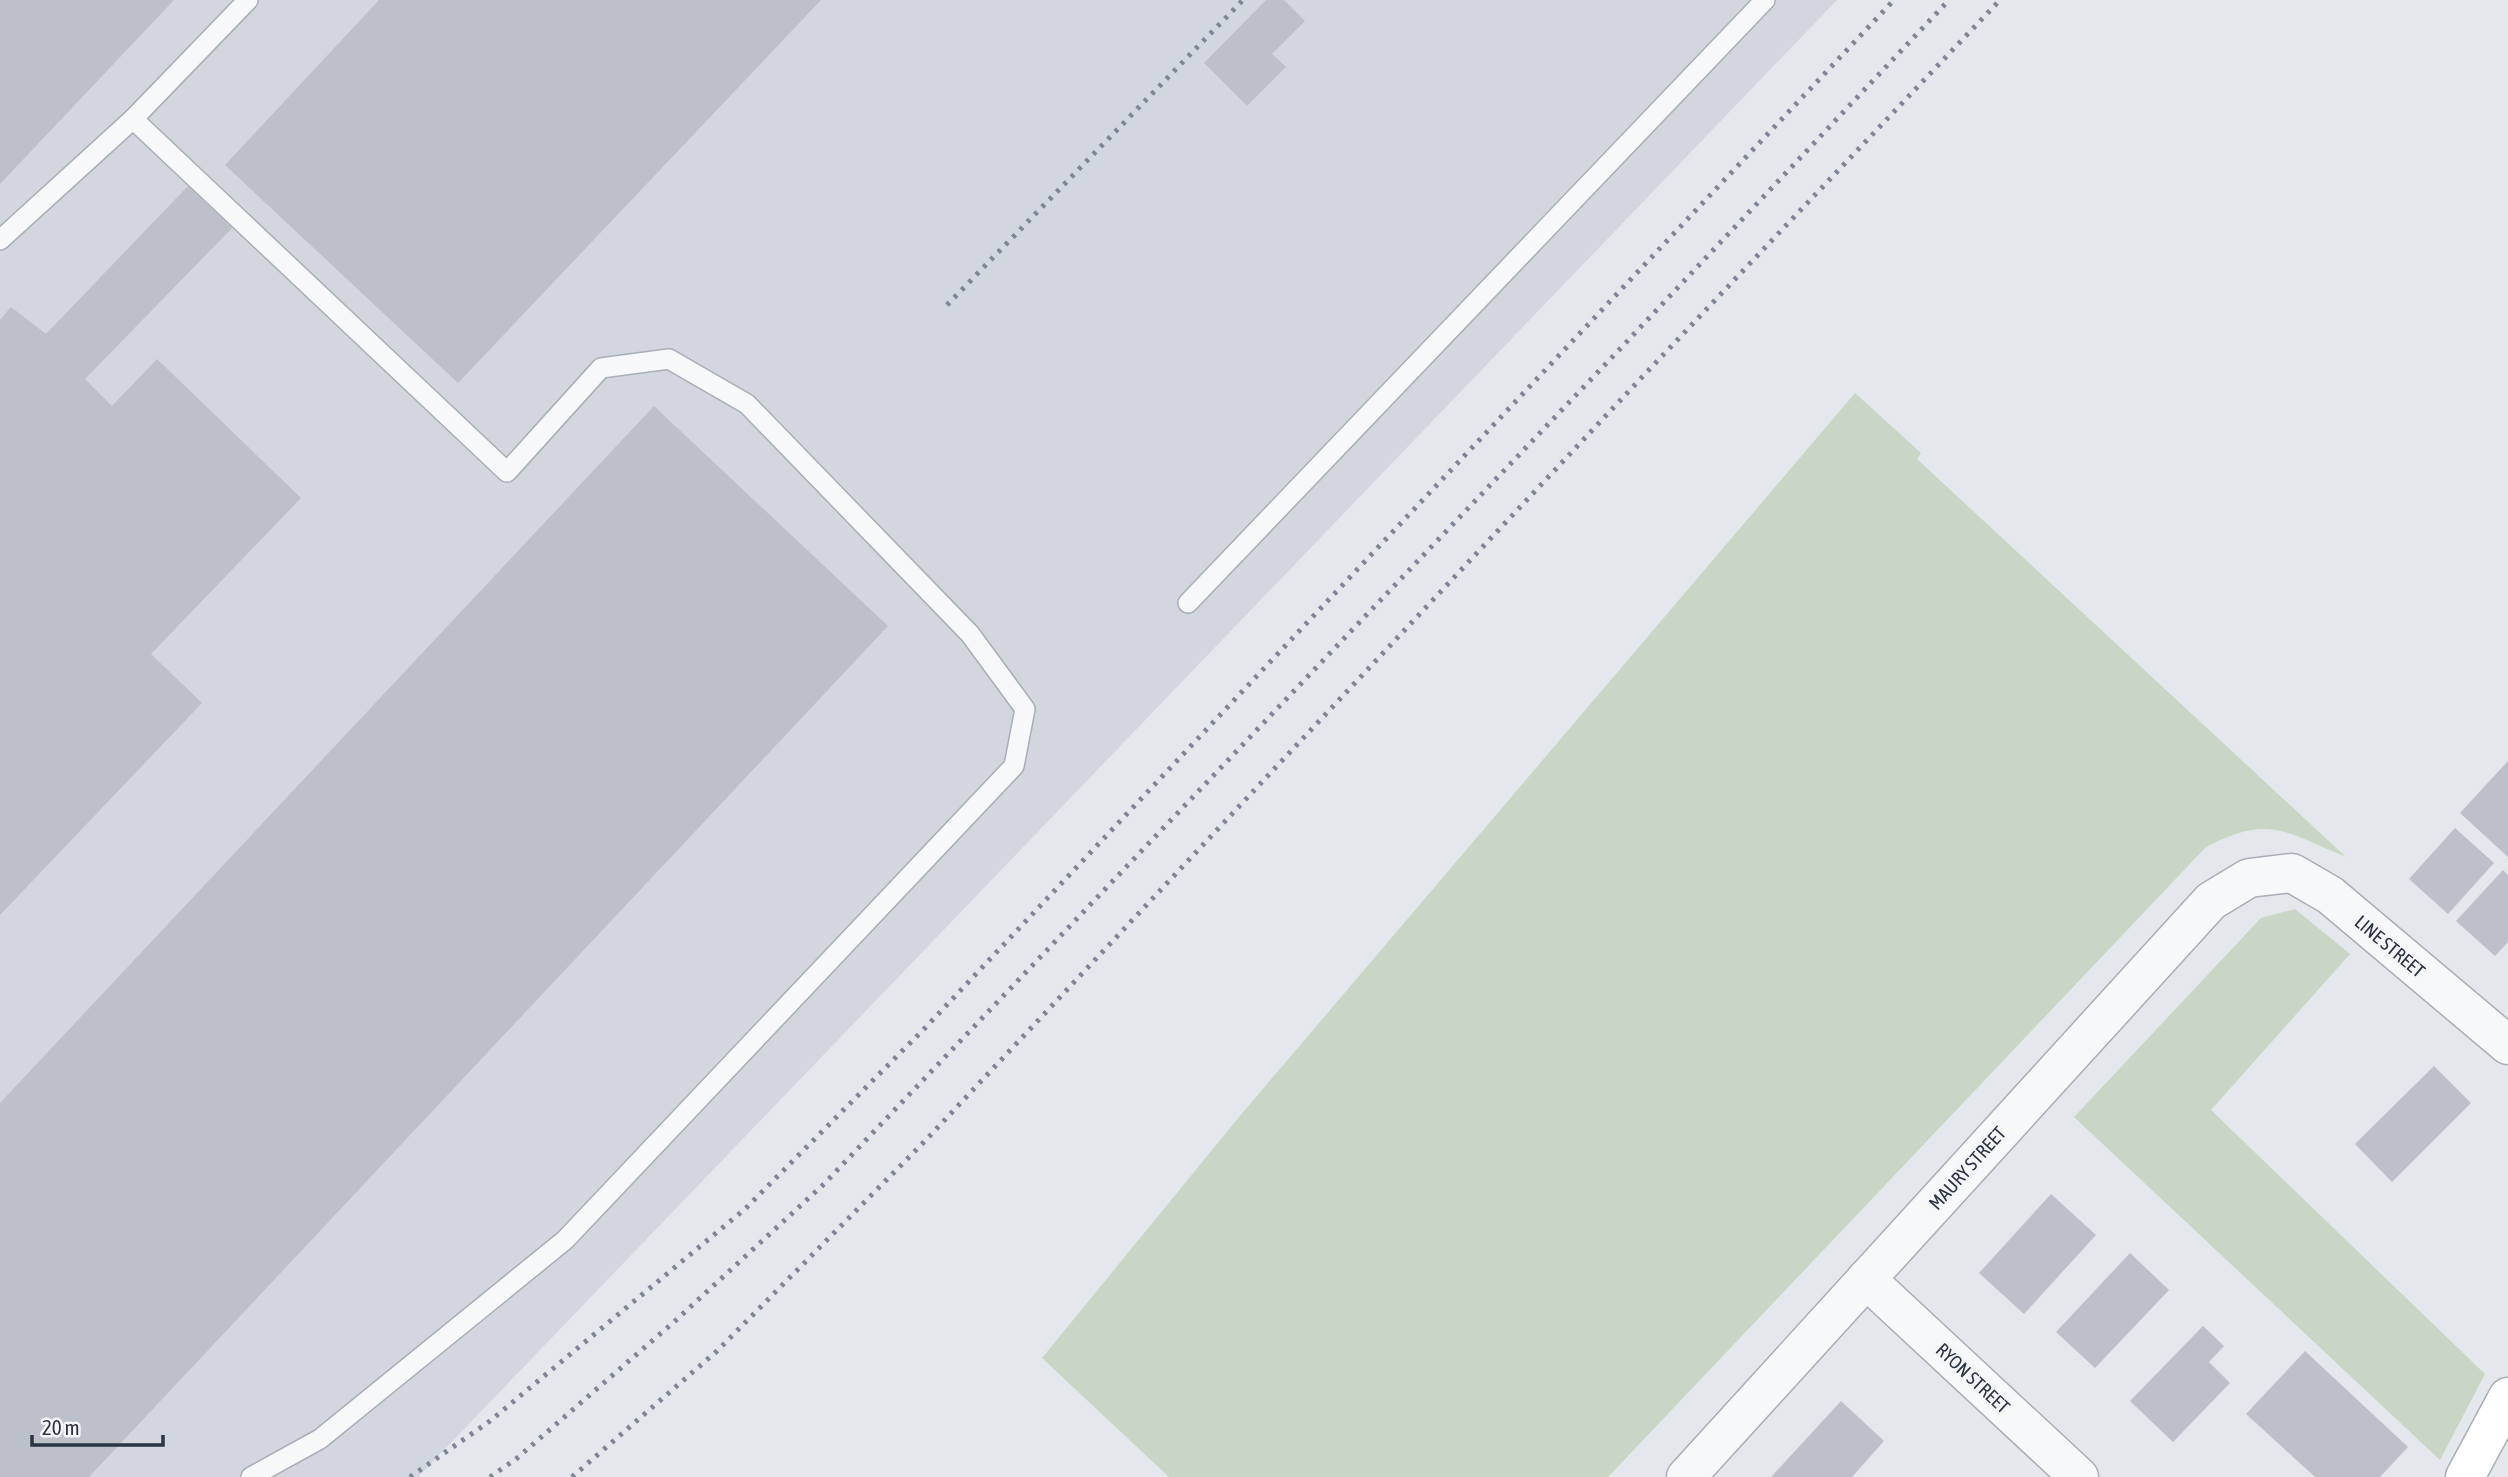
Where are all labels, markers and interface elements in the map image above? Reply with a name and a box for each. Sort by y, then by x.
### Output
street label: LINE STREET [2351,910,2430,982]
street label: MAURY STREET [1924,1122,2010,1214]
street label: RYON STREET [1932,1338,2015,1418]
scale bar [32,1404,163,1448]
text: 20 m [42,1415,80,1439]

